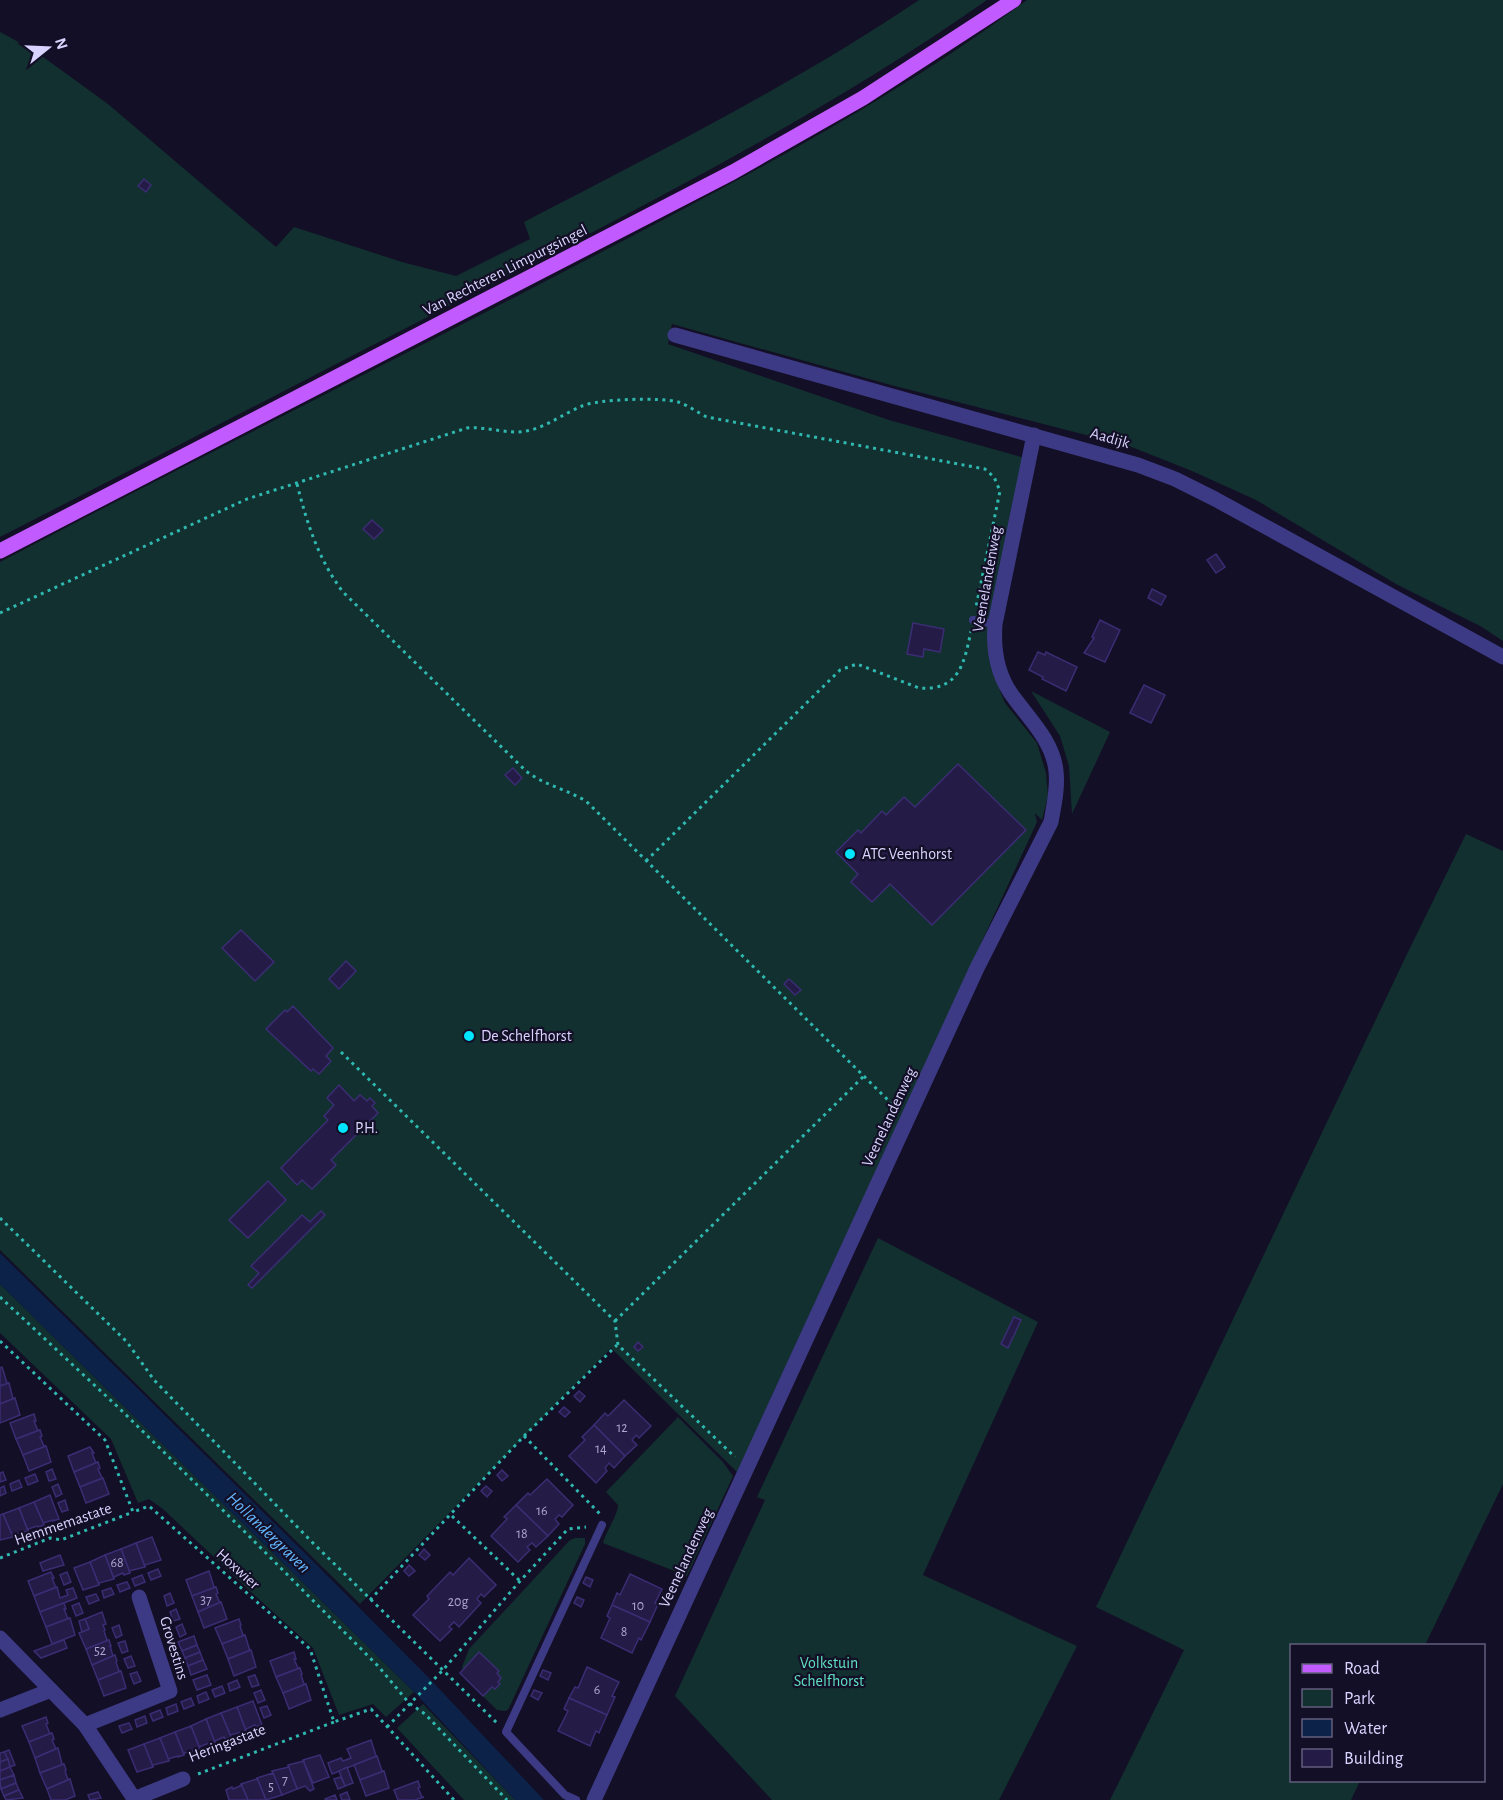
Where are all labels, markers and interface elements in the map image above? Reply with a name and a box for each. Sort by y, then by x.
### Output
north arrow [18,18,78,78]
text: N [52,36,71,51]
street label: Van Rechteren Limpurgsingel [420,222,590,318]
street label: Aadijk [1088,425,1132,452]
street label: Veenelandenweg [970,525,1004,633]
place label: ATC Veenhorst [862,846,952,862]
marker: ATC Veenhorst [843,847,857,861]
place label: De Schelfhorst [481,1028,572,1044]
marker: De Schelfhorst [462,1029,476,1043]
street label: Veenelandenweg [859,1065,919,1169]
place label: P.H. [355,1120,378,1136]
marker: P.H. [336,1121,350,1135]
house number: 12 [616,1421,628,1435]
house number: 14 [595,1442,607,1456]
water label: Hollandergraven [223,1489,313,1577]
street label: Hemmemastate [12,1500,114,1548]
house number: 16 [536,1504,548,1518]
street label: Veenelandenweg [656,1506,716,1610]
house number: 18 [516,1527,528,1541]
street label: Hoxwier [213,1546,263,1593]
house number: 68 [110,1556,124,1570]
house number: 37 [200,1593,212,1607]
house number: 20g [448,1595,468,1609]
house number: 10 [632,1599,644,1613]
street label: Grovestins [157,1615,191,1682]
house number: 8 [621,1625,627,1639]
house number: 52 [94,1644,106,1658]
legend [1290,1644,1485,1782]
park label: Volkstuin Schelfhorst [794,1655,864,1689]
text: Road [1344,1660,1380,1678]
house number: 6 [594,1683,600,1697]
text: Park [1344,1690,1376,1708]
text: Water [1344,1720,1387,1738]
street label: Heringastate [186,1721,268,1765]
text: Building [1344,1750,1404,1768]
house number: 7 [282,1773,288,1787]
house number: 5 [268,1780,274,1794]

